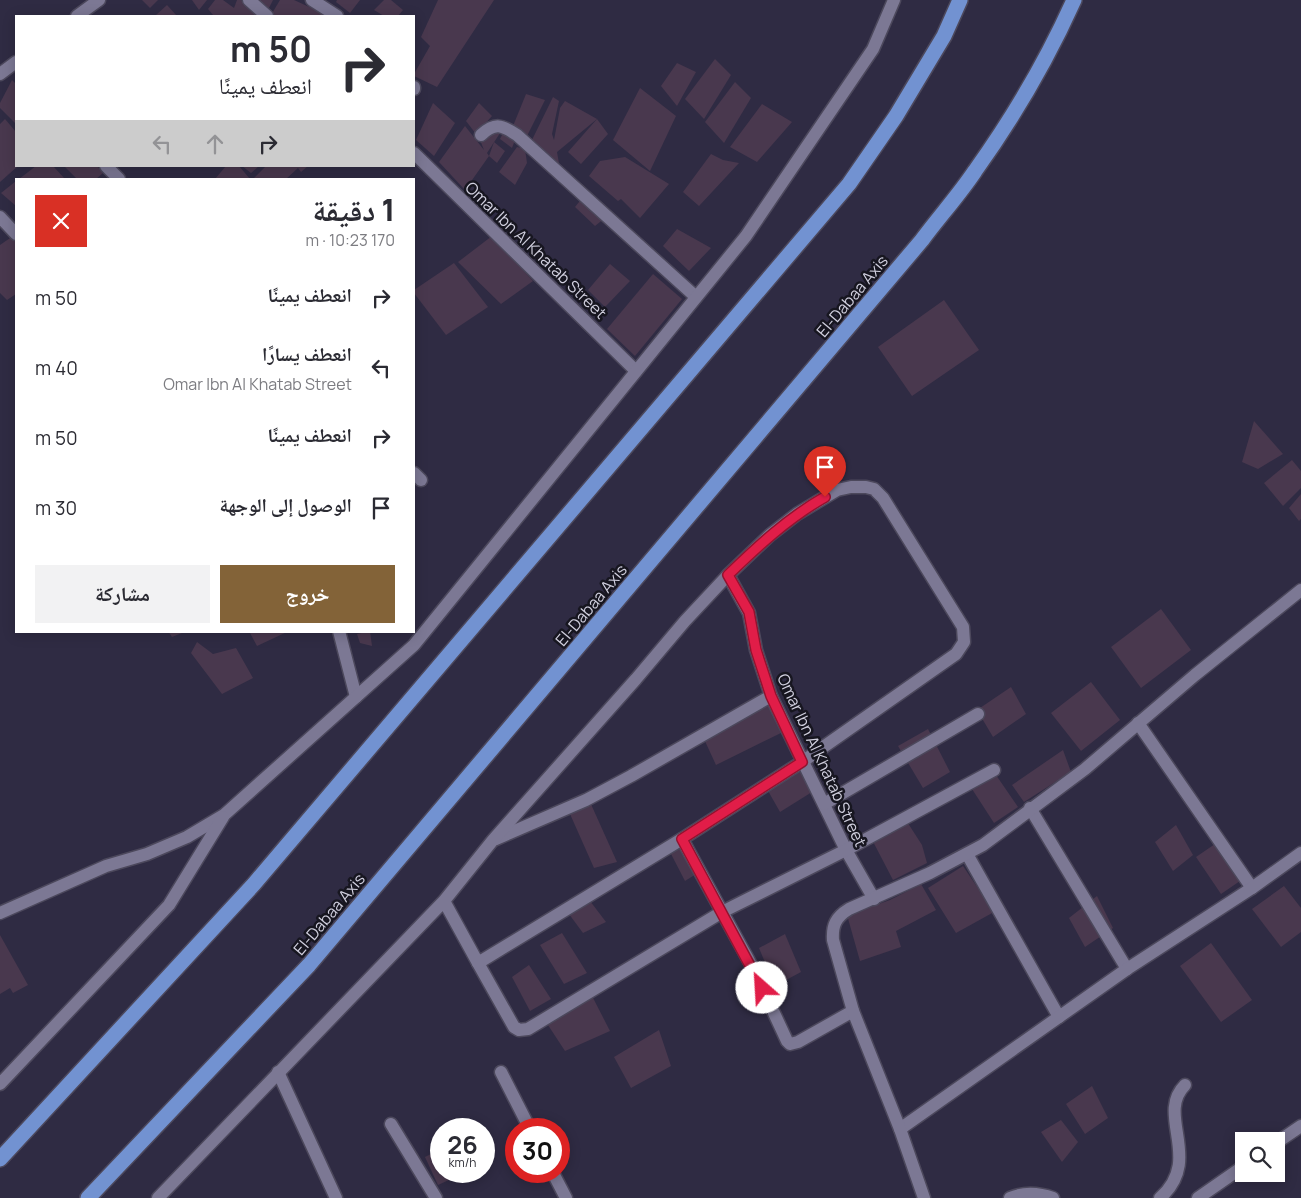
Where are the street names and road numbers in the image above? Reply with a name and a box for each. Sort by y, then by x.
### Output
street label: Omar Ibn Al Khatab Street [460,176,612,324]
street label: El-Dabaa Axis [811,250,893,342]
street label: El-Dabaa Axis [550,559,632,651]
street label: Omar Ibn Al Khatab Street [772,670,872,850]
street label: El-Dabaa Axis [288,868,370,960]

